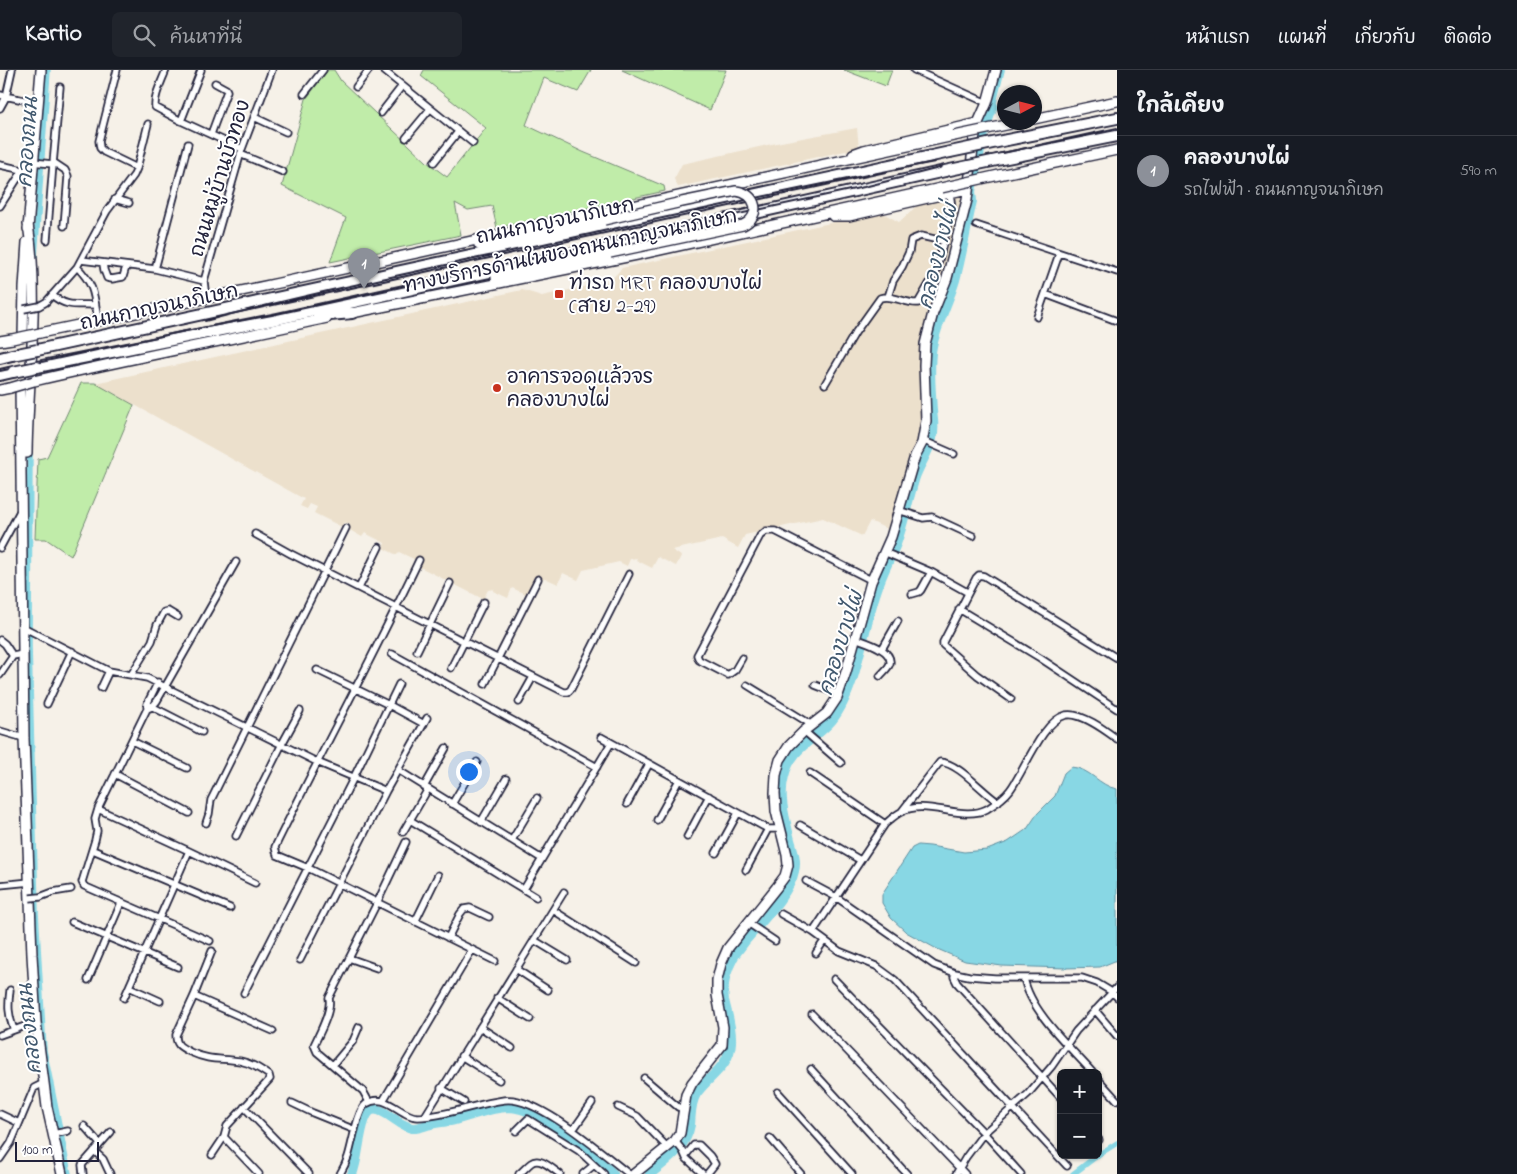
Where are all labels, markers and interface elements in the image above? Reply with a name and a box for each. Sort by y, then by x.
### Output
search box [112,12,462,57]
text: Kartio [25,17,82,52]
icon: search [130,21,158,49]
text: ค้นหาที่นี่ [170,25,242,52]
text: หน้าแรก [1186,26,1250,52]
text: แผนที่ [1278,26,1326,52]
text: เกี่ยวกับ [1354,26,1416,52]
text: ติดต่อ [1444,26,1492,52]
north arrow [997,85,1042,130]
text: ใกล้เคียง [1137,92,1224,122]
water label: คลองถนน [11,95,47,188]
street label: ถนนหมู่บ้านบัวทอง [183,96,259,261]
text: คลองบางไผ่ [1184,146,1290,173]
text: 1 [1150,159,1156,183]
text: 590 m [1460,159,1497,183]
text: รถไฟฟ้า · ถนนกาญจนาภิเษก [1184,179,1384,203]
street label: ถนนกาญจนาภิเษก [474,192,637,253]
water label: คลองบางไผ่ [910,196,968,312]
street label: ทางบริการด้านในของถนนกาญจนาภิเษก [401,202,740,302]
pin: 1 [348,248,380,289]
place label: ท่ารถ MRT คลองบางไผ่ (สาย 2-29) [569,269,762,322]
street label: ถนนกาญจนาภิเษก [78,278,241,339]
marker: ท่ารถ MRT คลองบางไผ่ (สาย 2-29) [553,288,565,300]
place label: อาคารจอดแล้วจร คลองบางไผ่ [507,363,653,416]
marker: อาคารจอดแล้วจร คลองบางไผ่ [491,382,503,394]
water label: คลองบางไผ่ [811,583,873,700]
your location [456,759,482,785]
water label: คลองถนน [11,981,51,1076]
map controls [1057,1069,1102,1159]
button: + [1057,1069,1102,1114]
button: − [1057,1114,1102,1159]
scale bar [15,1139,99,1162]
text: 100 m [22,1140,53,1161]

